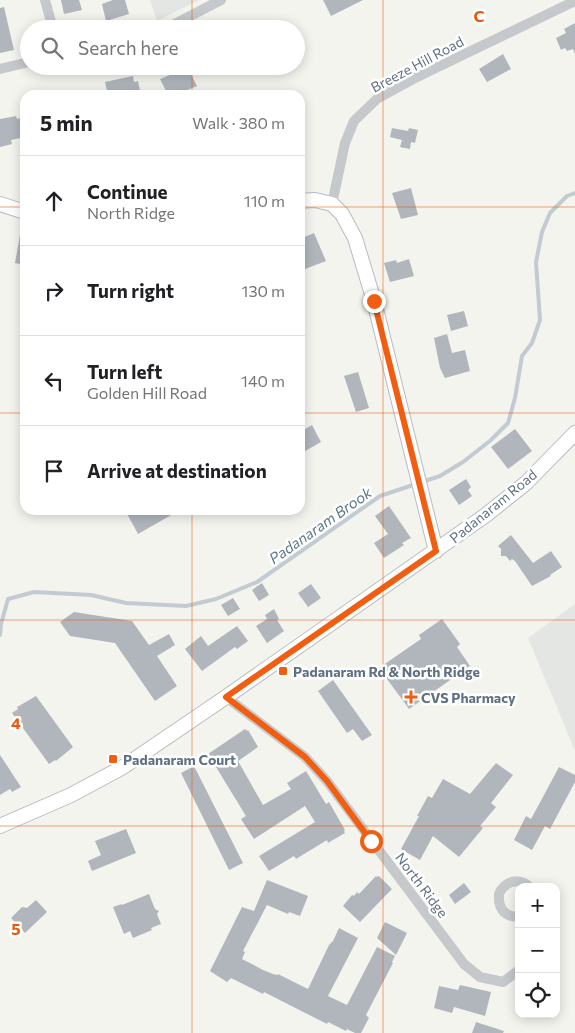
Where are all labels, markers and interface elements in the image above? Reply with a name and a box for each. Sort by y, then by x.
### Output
text: C [474,6,485,25]
search box [20,20,305,75]
street label: Breeze Hill Road [368,32,466,96]
icon: search [38,34,66,62]
text: Search here [78,36,178,59]
text: 5 min [40,110,93,135]
text: Walk · 380 m [192,113,285,132]
text: Continue [87,180,167,203]
icon: ahead [40,187,68,215]
text: 110 m [244,191,285,210]
text: North Ridge [87,203,175,222]
icon: right [40,277,68,305]
text: Turn right [87,279,174,302]
text: 130 m [242,281,285,300]
route end [363,290,386,313]
text: Turn left [87,360,162,383]
icon: left [40,367,68,395]
text: 140 m [241,371,285,390]
text: Golden Hill Road [87,383,207,402]
icon: arrive [40,457,68,485]
text: Arrive at destination [87,459,267,482]
street label: Padanaram Road [446,466,540,546]
water label: Padanaram Brook [265,482,376,567]
place label: Padanaram Rd & North Ridge [293,663,480,680]
marker: Padanaram Rd & North Ridge [277,665,289,677]
place label: CVS Pharmacy [421,689,516,706]
marker: CVS Pharmacy [405,691,417,703]
text: 4 [11,713,21,732]
place label: Padanaram Court [123,751,236,768]
marker: Padanaram Court [107,753,119,765]
route start [360,830,383,853]
street label: North Ridge [392,849,452,921]
map controls [515,883,560,1018]
button: + [515,883,560,928]
text: 5 [11,919,21,938]
button: − [515,928,560,973]
button: locate [515,973,560,1018]

